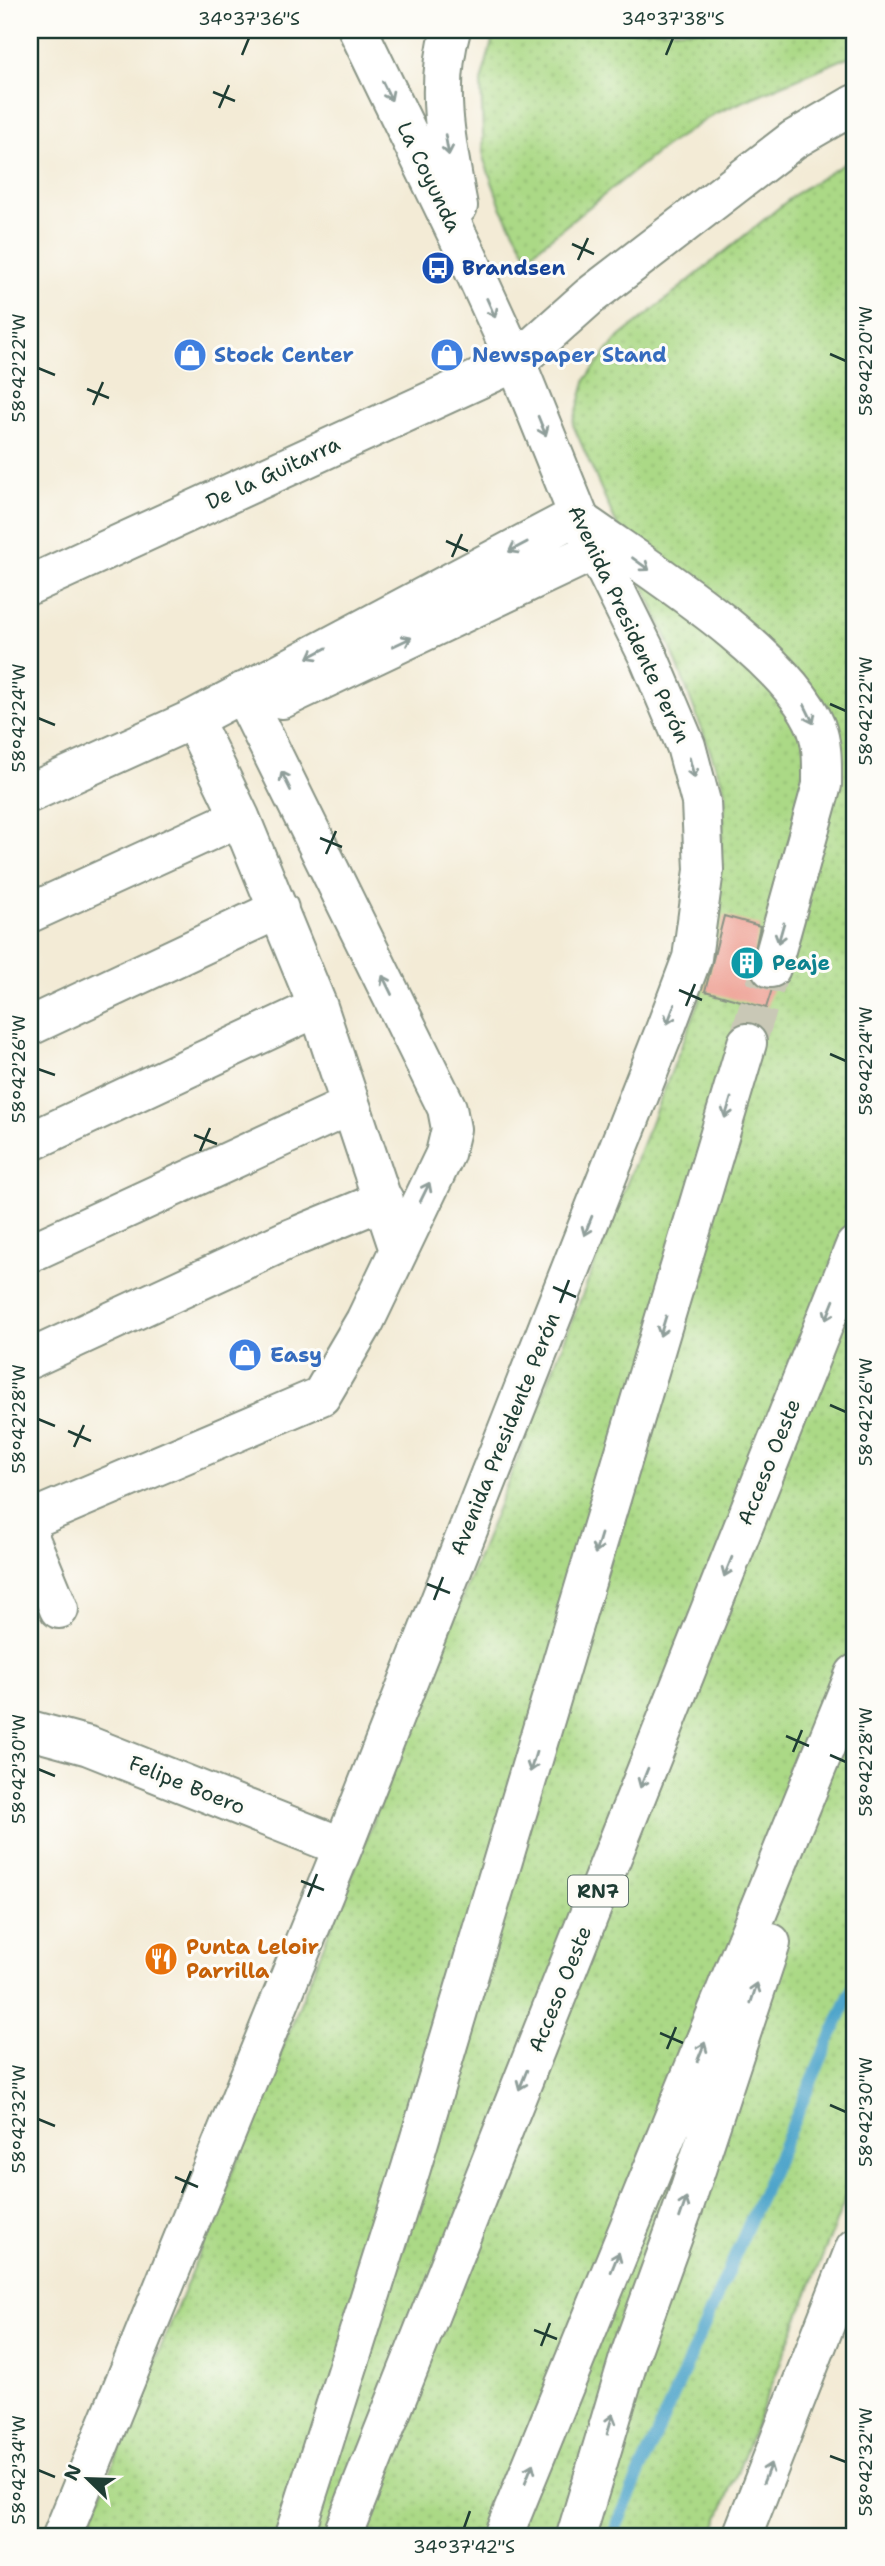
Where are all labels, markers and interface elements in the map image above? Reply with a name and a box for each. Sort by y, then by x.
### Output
text: 34°37'36"S [198,7,300,31]
text: 34°37'38"S [622,7,724,31]
one-way arrow [381,80,395,101]
street label: La Coyunda [390,117,468,237]
one-way arrow [441,133,454,156]
bus stop icon: Brandsen [419,249,457,287]
place label: Brandsen [462,254,566,282]
one-way arrow [485,297,498,318]
text: 58°42'20"W [854,306,878,416]
text: 58°42'22"W [7,313,31,423]
shop icon: Stock Center [171,336,209,374]
shop icon: Newspaper Stand [428,336,466,374]
place label: Stock Center [214,341,354,369]
place label: Newspaper Stand [472,341,667,369]
one-way arrow [536,414,549,436]
street label: De la Guitarra [201,430,345,516]
street label: Avenida Presidente Perón [562,501,697,748]
one-way arrow [508,541,529,554]
one-way arrow [631,557,650,571]
one-way arrow [391,634,412,648]
one-way arrow [307,646,327,660]
text: 58°42'22"W [854,656,878,766]
text: 58°42'24"W [7,664,31,773]
one-way arrow [803,703,817,724]
one-way arrow [686,756,699,779]
one-way arrow [278,771,292,792]
one-way arrow [773,922,786,944]
building icon: Peaje [728,944,766,982]
place label: Peaje [772,949,830,977]
one-way arrow [379,975,393,996]
one-way arrow [664,1002,676,1024]
text: 58°42'24"W [854,1007,878,1116]
text: 58°42'26"W [7,1015,31,1123]
one-way arrow [720,1097,733,1119]
one-way arrow [419,1182,433,1203]
one-way arrow [580,1214,593,1236]
one-way arrow [823,1298,836,1320]
street label: Avenida Presidente Perón [443,1308,567,1559]
one-way arrow [656,1314,669,1337]
shop icon: Easy [226,1336,264,1374]
place label: Easy [270,1341,322,1369]
text: 58°42'26"W [854,1358,878,1466]
text: 58°42'28"W [7,1364,31,1474]
street label: Acceso Oeste [731,1394,807,1530]
one-way arrow [591,1533,604,1555]
one-way arrow [720,1555,733,1577]
text: 58°42'28"W [854,1707,878,1817]
text: 58°42'30"W [7,1714,31,1824]
street label: Felipe Boero [125,1749,249,1821]
one-way arrow [526,1751,539,1773]
one-way arrow [636,1767,649,1788]
road number: RN7 [568,1876,628,1907]
street label: Acceso Oeste [522,1921,598,2057]
place label: Punta Leloir Parrilla [186,1933,319,1985]
restaurant icon: Punta Leloir Parrilla [142,1940,180,1978]
one-way arrow [749,1982,761,2004]
one-way arrow [695,2042,708,2063]
text: 58°42'30"W [854,2057,878,2167]
text: 58°42'32"W [7,2065,31,2173]
one-way arrow [516,2069,529,2091]
one-way arrow [678,2198,690,2220]
one-way arrow [609,2252,622,2274]
text: 58°42'32"W [854,2408,878,2516]
one-way arrow [604,2413,617,2436]
text: 58°42'34"W [7,2415,31,2525]
north arrow [52,2444,122,2514]
text: N [58,2461,87,2484]
one-way arrow [761,2462,774,2484]
one-way arrow [523,2463,536,2484]
text: 34°37'42"S [413,2535,515,2559]

